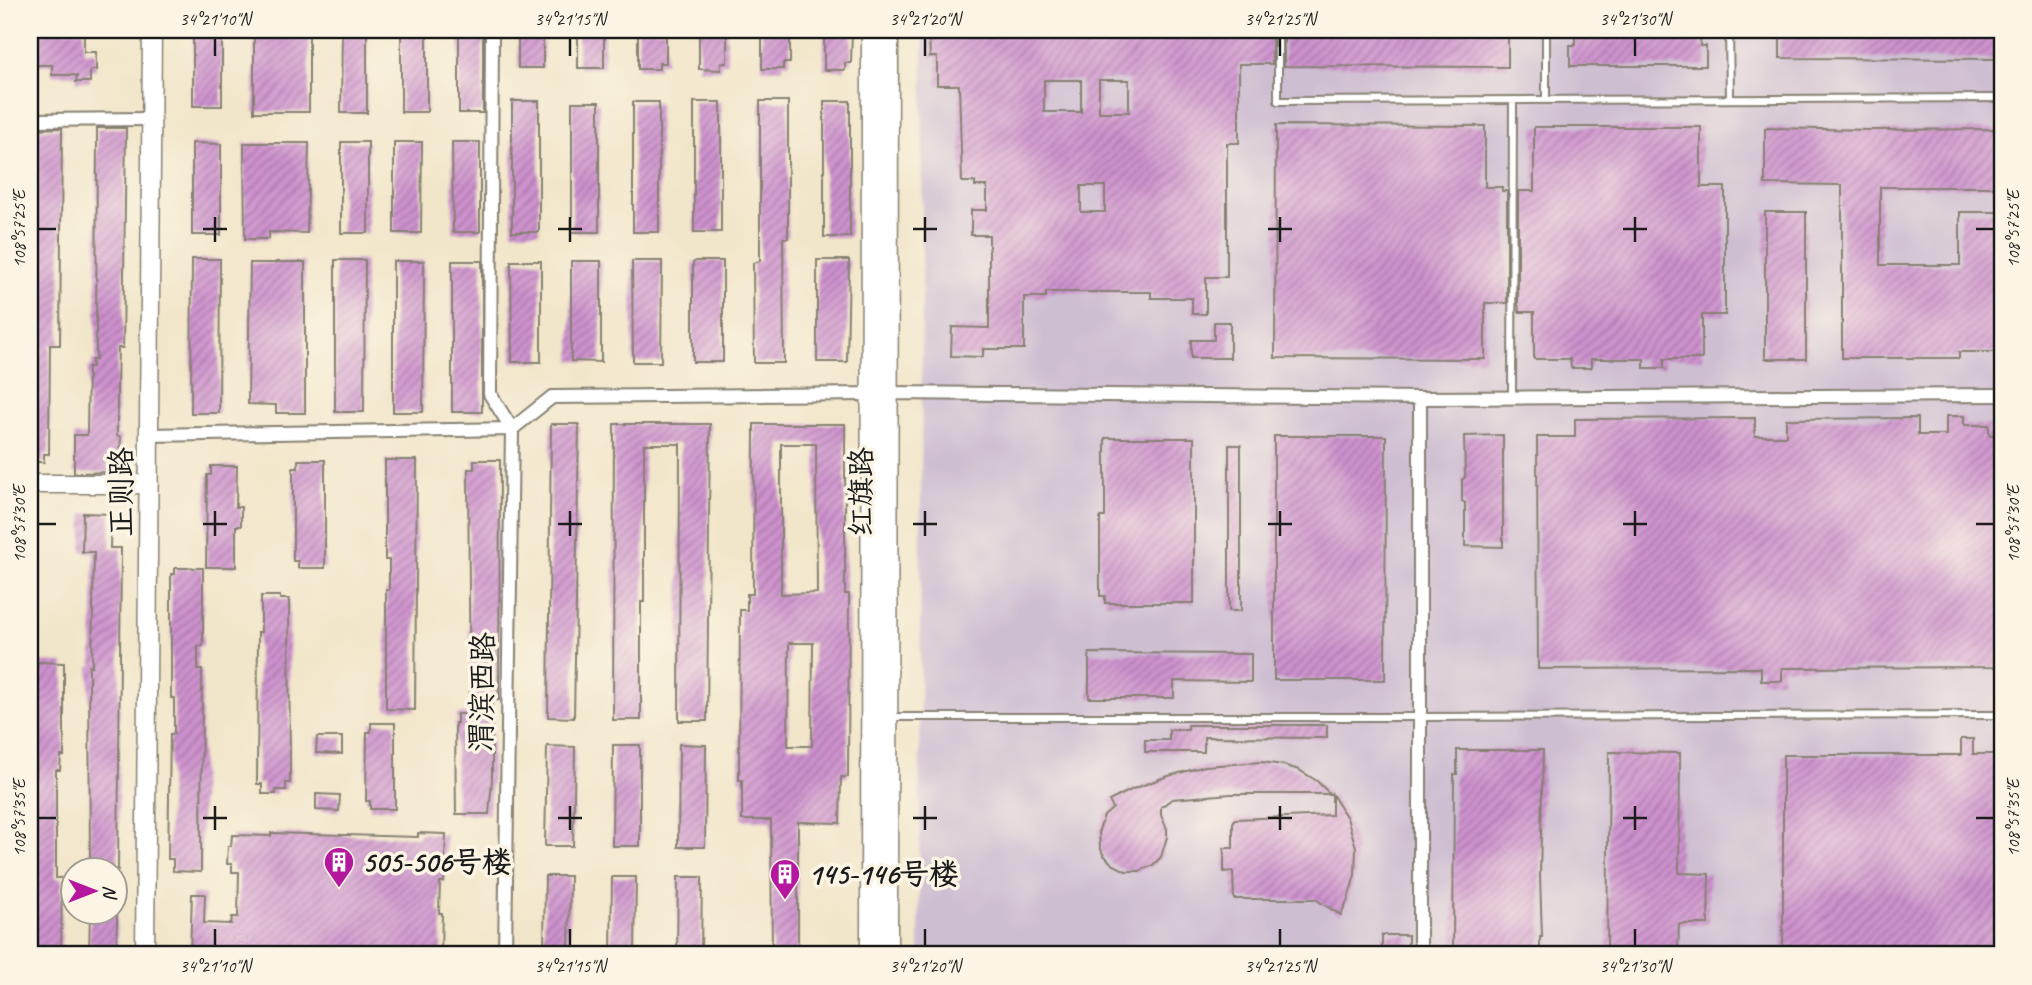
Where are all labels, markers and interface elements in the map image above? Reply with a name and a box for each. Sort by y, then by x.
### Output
text: 34°21'10"N [180,8,254,30]
text: 34°21'15"N [535,8,609,30]
text: 34°21'20"N [890,8,964,30]
text: 34°21'25"N [1245,8,1319,30]
text: 34°21'30"N [1600,8,1674,30]
text: 108°57'25"E [8,188,30,268]
text: 108°57'25"E [2002,188,2024,268]
street label: 正则路 [102,447,140,537]
street label: 红旗路 [842,447,880,537]
text: 108°57'30"E [8,483,30,563]
text: 108°57'30"E [2002,483,2024,563]
street label: 渭滨西路 [462,632,502,752]
text: 108°57'35"E [8,777,30,857]
text: 108°57'35"E [2002,777,2024,857]
place label: 505-506号楼 [362,843,512,881]
building icon: 505-506号楼 [322,845,356,889]
place label: 145-146号楼 [808,855,959,893]
north arrow [60,856,130,926]
building icon: 145-146号楼 [768,857,802,901]
text: N [98,885,122,900]
text: 34°21'10"N [180,955,254,977]
text: 34°21'15"N [535,955,609,977]
text: 34°21'20"N [890,955,964,977]
text: 34°21'25"N [1245,955,1319,977]
text: 34°21'30"N [1600,955,1674,977]

